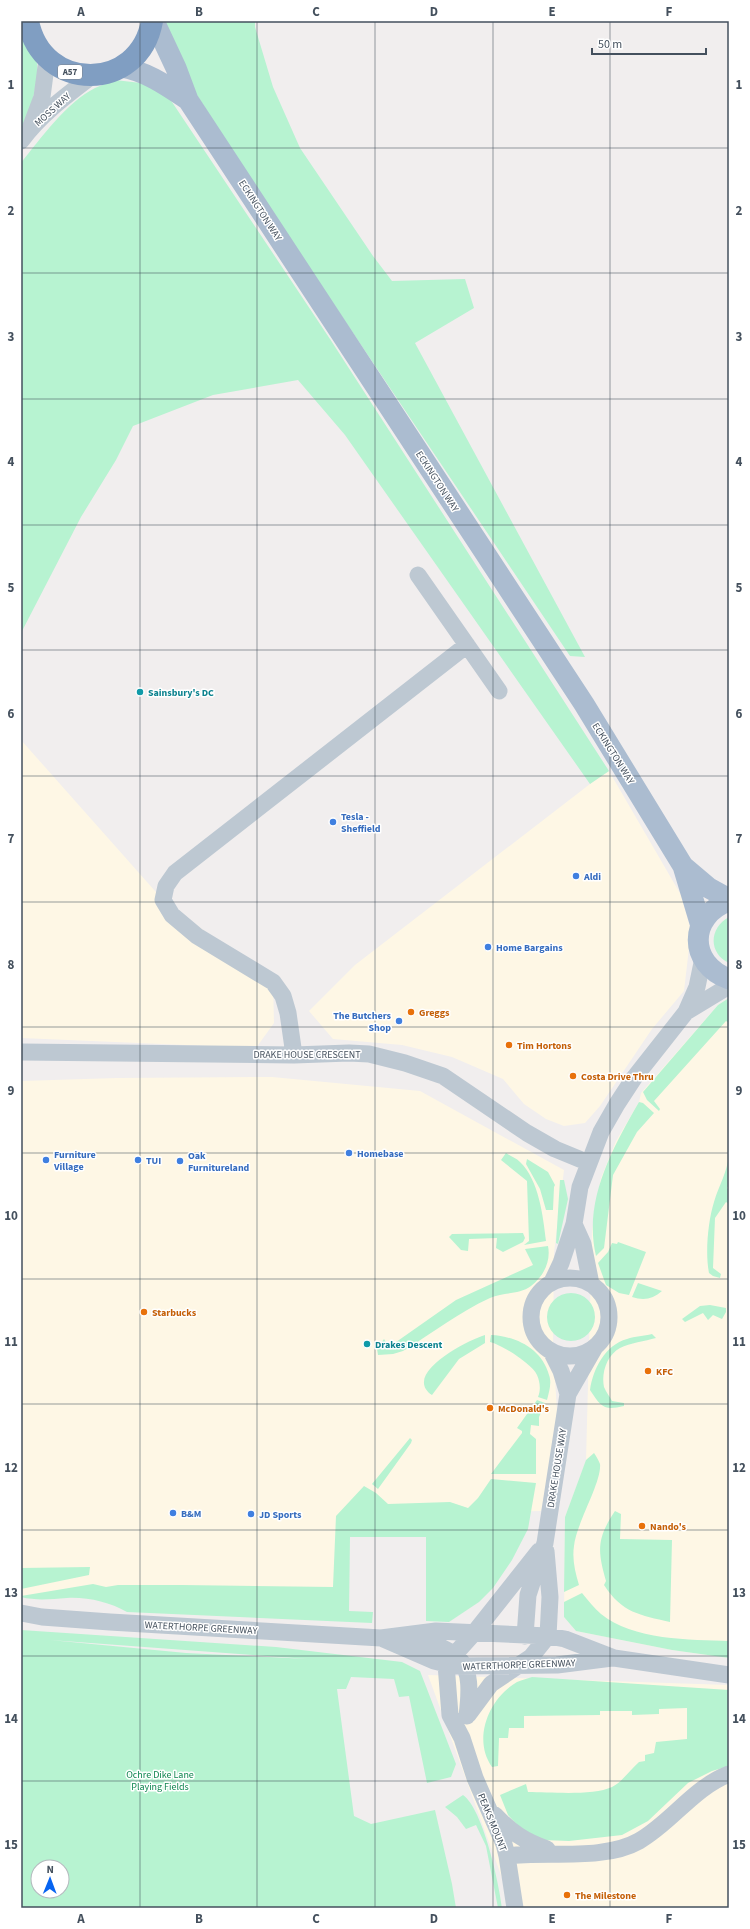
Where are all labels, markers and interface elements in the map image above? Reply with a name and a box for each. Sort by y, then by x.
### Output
text: A [76,3,85,21]
text: B [195,3,203,21]
text: C [312,3,320,21]
text: D [430,3,438,21]
text: E [548,3,556,21]
text: F [666,3,673,21]
scale bar [592,30,706,56]
text: 50 m [598,36,622,53]
road number: A57 [58,65,82,79]
text: 1 [8,76,15,94]
text: 1 [736,76,743,94]
street label: MOSS WAY [31,90,74,130]
street label: ECKINGTON WAY [235,177,285,244]
text: 2 [8,202,15,220]
text: 2 [736,202,743,220]
text: 3 [8,328,15,346]
text: 3 [736,328,743,346]
street label: ECKINGTON WAY [412,448,462,515]
text: 4 [8,453,15,471]
text: 4 [736,453,743,471]
text: 5 [8,579,15,597]
text: 5 [736,579,743,597]
place label: Sainsbury's DC [148,686,214,700]
marker: Sainsbury's DC [135,687,145,697]
text: 6 [8,705,15,723]
text: 6 [736,705,743,723]
street label: ECKINGTON WAY [589,720,638,787]
place label: Tesla - Sheffield [341,810,381,836]
marker: Tesla - Sheffield [328,817,338,827]
text: 7 [8,830,15,848]
text: 7 [736,830,743,848]
place label: Aldi [583,870,601,884]
marker: Aldi [571,871,581,881]
place label: Home Bargains [496,941,563,955]
marker: Home Bargains [483,942,493,952]
text: 8 [8,956,15,974]
text: 8 [736,956,743,974]
place label: Greggs [419,1006,450,1020]
marker: Greggs [406,1007,416,1017]
place label: The Butchers Shop [333,1009,392,1035]
marker: The Butchers Shop [394,1016,404,1026]
place label: Tim Hortons [517,1039,572,1053]
marker: Tim Hortons [504,1040,514,1050]
street label: DRAKE HOUSE CRESCENT [253,1048,361,1062]
place label: Costa Drive Thru [581,1070,654,1084]
marker: Costa Drive Thru [568,1071,578,1081]
text: 9 [8,1082,15,1100]
text: 9 [736,1082,743,1100]
place label: Homebase [357,1147,404,1161]
place label: Furniture Village [53,1148,96,1174]
marker: Homebase [344,1148,354,1158]
place label: Oak Furnitureland [188,1149,250,1175]
place label: TUI [146,1154,161,1168]
marker: Furniture Village [41,1155,51,1165]
marker: TUI [133,1155,143,1165]
marker: Oak Furnitureland [175,1156,185,1166]
text: 10 [4,1207,18,1225]
text: 10 [732,1207,746,1225]
place label: Starbucks [152,1306,197,1320]
marker: Starbucks [139,1307,149,1317]
text: 11 [4,1333,18,1351]
text: 11 [732,1333,746,1351]
place label: Drakes Descent [375,1338,442,1352]
marker: Drakes Descent [362,1339,372,1349]
place label: KFC [656,1365,673,1379]
marker: KFC [643,1366,653,1376]
place label: McDonald's [498,1402,550,1416]
marker: McDonald's [485,1403,495,1413]
street label: DRAKE HOUSE WAY [544,1427,570,1509]
text: 12 [4,1459,18,1477]
text: 12 [732,1459,746,1477]
place label: B&M [181,1507,201,1521]
marker: B&M [168,1508,178,1518]
place label: JD Sports [259,1508,302,1522]
marker: JD Sports [246,1509,256,1519]
place label: Nando's [650,1520,687,1534]
marker: Nando's [637,1521,647,1531]
text: 13 [4,1584,18,1602]
text: 13 [732,1584,746,1602]
street label: WATERTHORPE GREENWAY [144,1618,258,1638]
street label: WATERTHORPE GREENWAY [462,1656,576,1674]
text: 14 [4,1710,18,1728]
text: 14 [732,1710,746,1728]
park label: Ochre Dike Lane Playing Fields [126,1768,194,1794]
street label: PEAKS MOUNT [474,1791,510,1854]
text: 15 [4,1836,18,1854]
text: 15 [732,1836,746,1854]
north arrow [30,1859,70,1899]
text: N [46,1862,54,1877]
place label: The Milestone [575,1889,636,1903]
marker: The Milestone [562,1890,572,1900]
text: A [76,1910,85,1928]
text: B [195,1910,203,1928]
text: C [312,1910,320,1928]
text: D [430,1910,438,1928]
text: E [548,1910,556,1928]
text: F [666,1910,673,1928]

